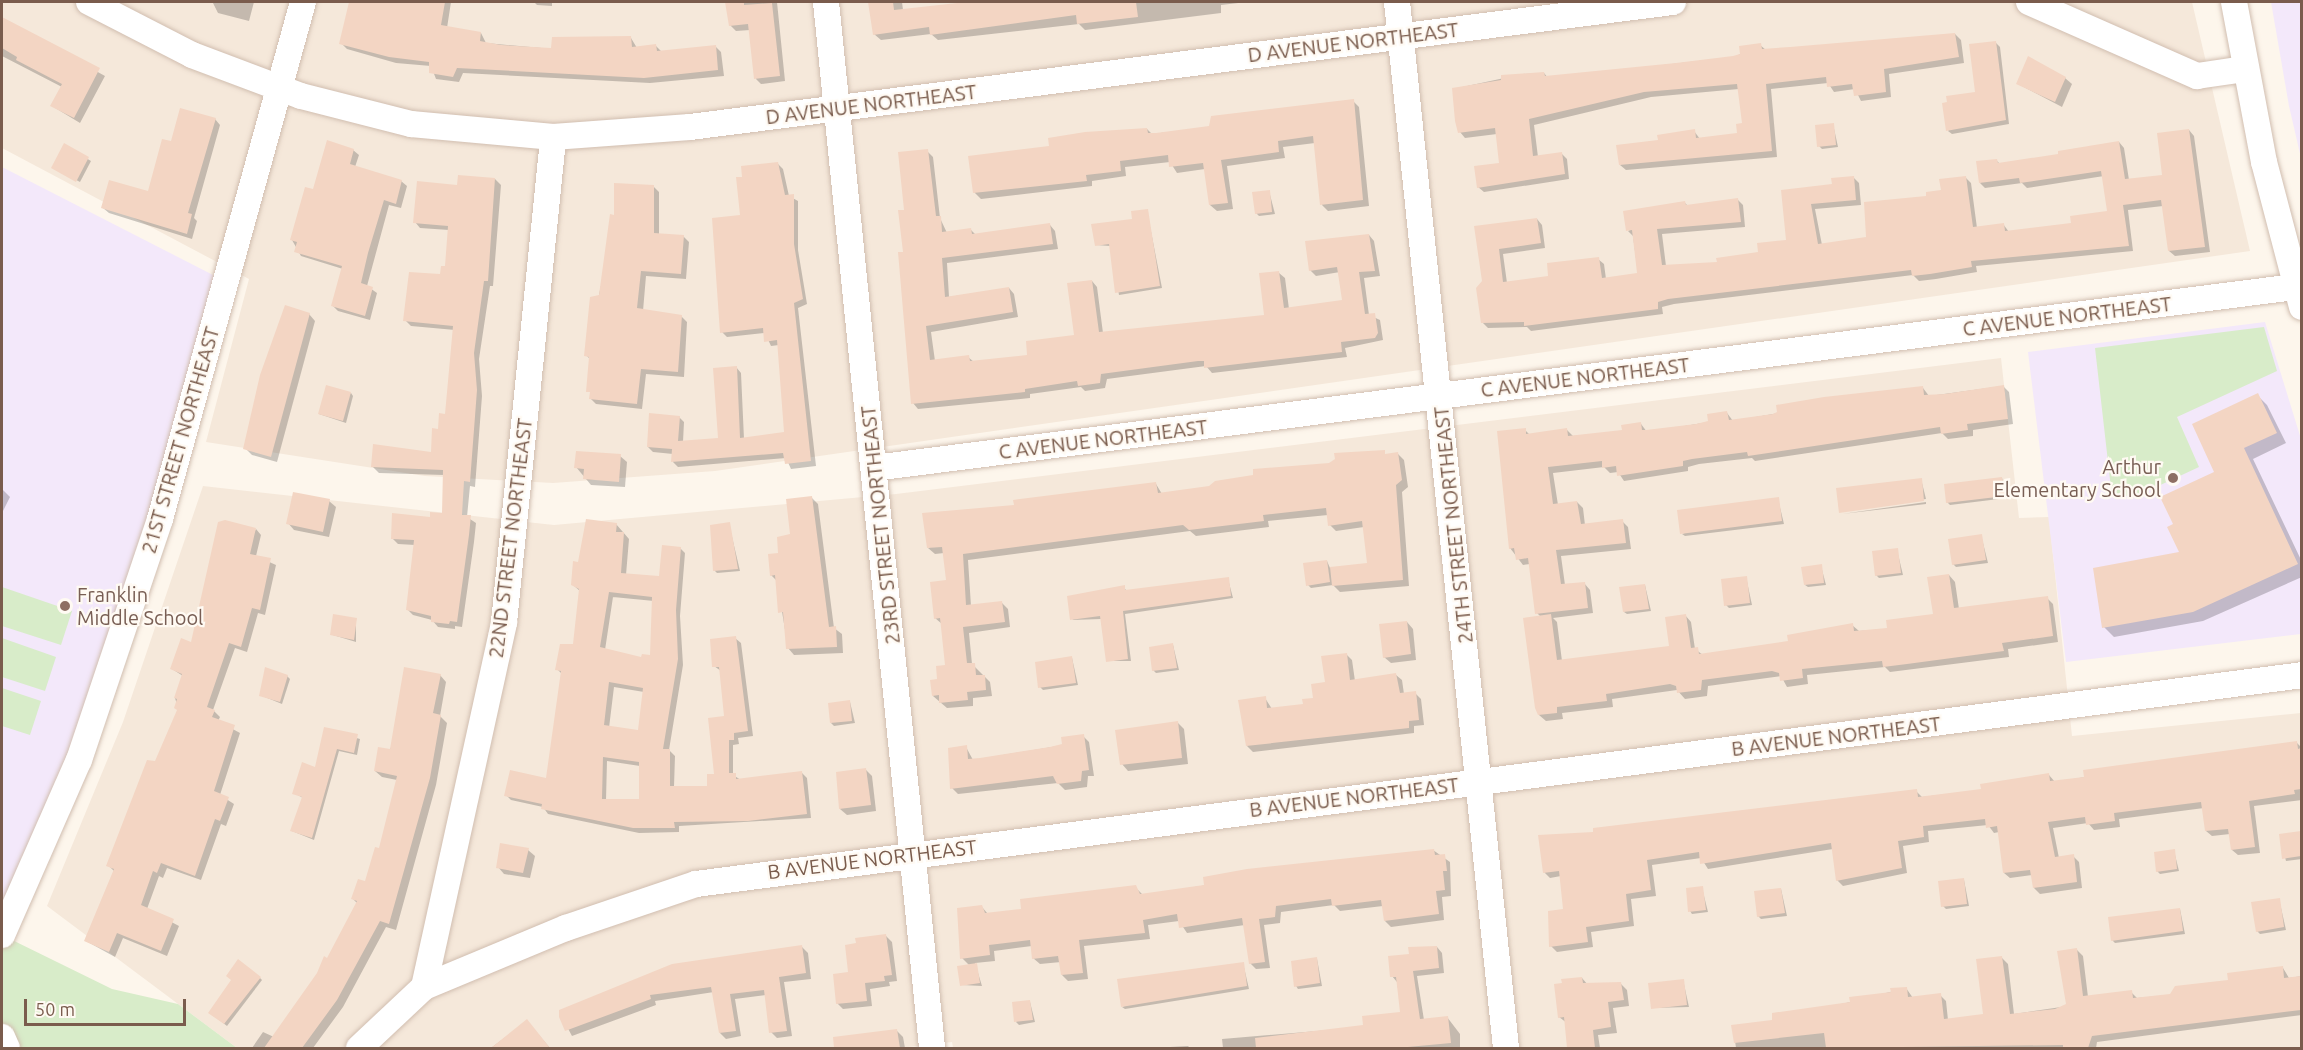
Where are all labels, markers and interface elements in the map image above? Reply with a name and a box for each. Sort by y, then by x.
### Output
street label: D AVENUE NORTHEAST [1246,17,1460,67]
street label: D AVENUE NORTHEAST [764,79,978,129]
street label: C AVENUE NORTHEAST [1961,291,2173,341]
street label: 21ST STREET NORTHEAST [136,324,224,556]
street label: C AVENUE NORTHEAST [1479,352,1691,402]
street label: 23RD STREET NORTHEAST [856,405,904,645]
street label: 24TH STREET NORTHEAST [1429,405,1477,645]
street label: C AVENUE NORTHEAST [997,414,1209,464]
street label: 22ND STREET NORTHEAST [483,417,537,659]
place label: Arthur Elementary School [1994,454,2161,501]
marker: Arthur Elementary School [2166,471,2180,485]
place label: Franklin Middle School [77,582,203,629]
marker: Franklin Middle School [58,599,72,613]
street label: B AVENUE NORTHEAST [1730,711,1942,761]
street label: B AVENUE NORTHEAST [1248,772,1460,822]
street label: B AVENUE NORTHEAST [766,834,978,884]
scale bar [27,987,189,1025]
text: 50 m [35,999,75,1019]

